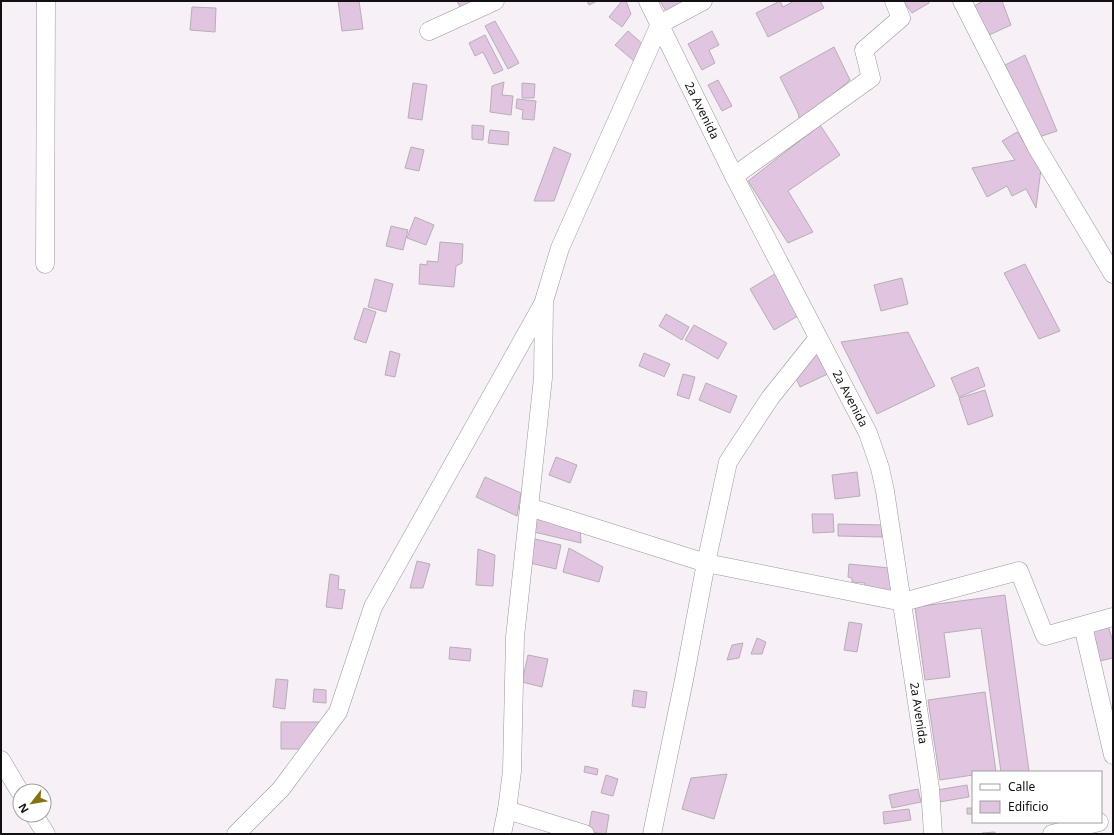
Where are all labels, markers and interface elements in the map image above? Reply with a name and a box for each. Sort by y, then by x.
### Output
street label: 2a Avenida [681,79,724,142]
street label: 2a Avenida [829,367,872,430]
street label: 2a Avenida [906,681,932,745]
legend [972,771,1102,823]
text: Calle [1008,778,1036,795]
north arrow [12,783,52,823]
text: Edificio [1008,798,1049,815]
text: N [14,801,32,816]

